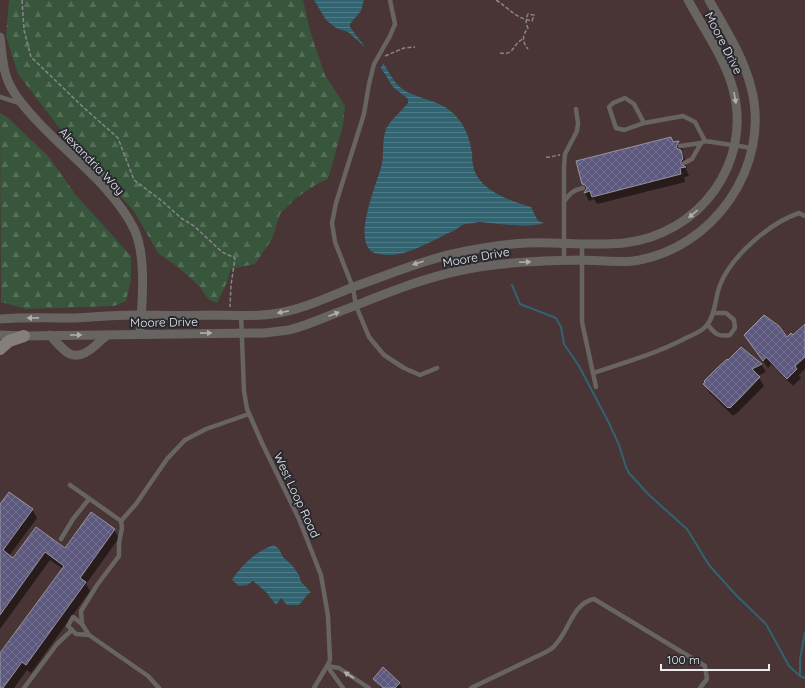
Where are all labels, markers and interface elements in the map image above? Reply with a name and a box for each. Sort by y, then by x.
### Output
street label: Moore Drive [702,9,746,77]
one-way arrow [732,91,738,104]
street label: Alexandria Way [56,124,128,198]
one-way arrow [688,210,698,219]
street label: Moore Drive [441,244,511,270]
one-way arrow [519,258,531,265]
one-way arrow [412,261,424,267]
one-way arrow [277,309,289,315]
one-way arrow [328,311,340,317]
street label: Moore Drive [130,314,198,330]
one-way arrow [26,315,39,321]
one-way arrow [200,330,213,336]
one-way arrow [70,332,83,338]
street label: West Loop Road [271,450,323,540]
scale bar [661,646,769,672]
text: 100 m [667,652,700,667]
one-way arrow [344,671,354,679]

